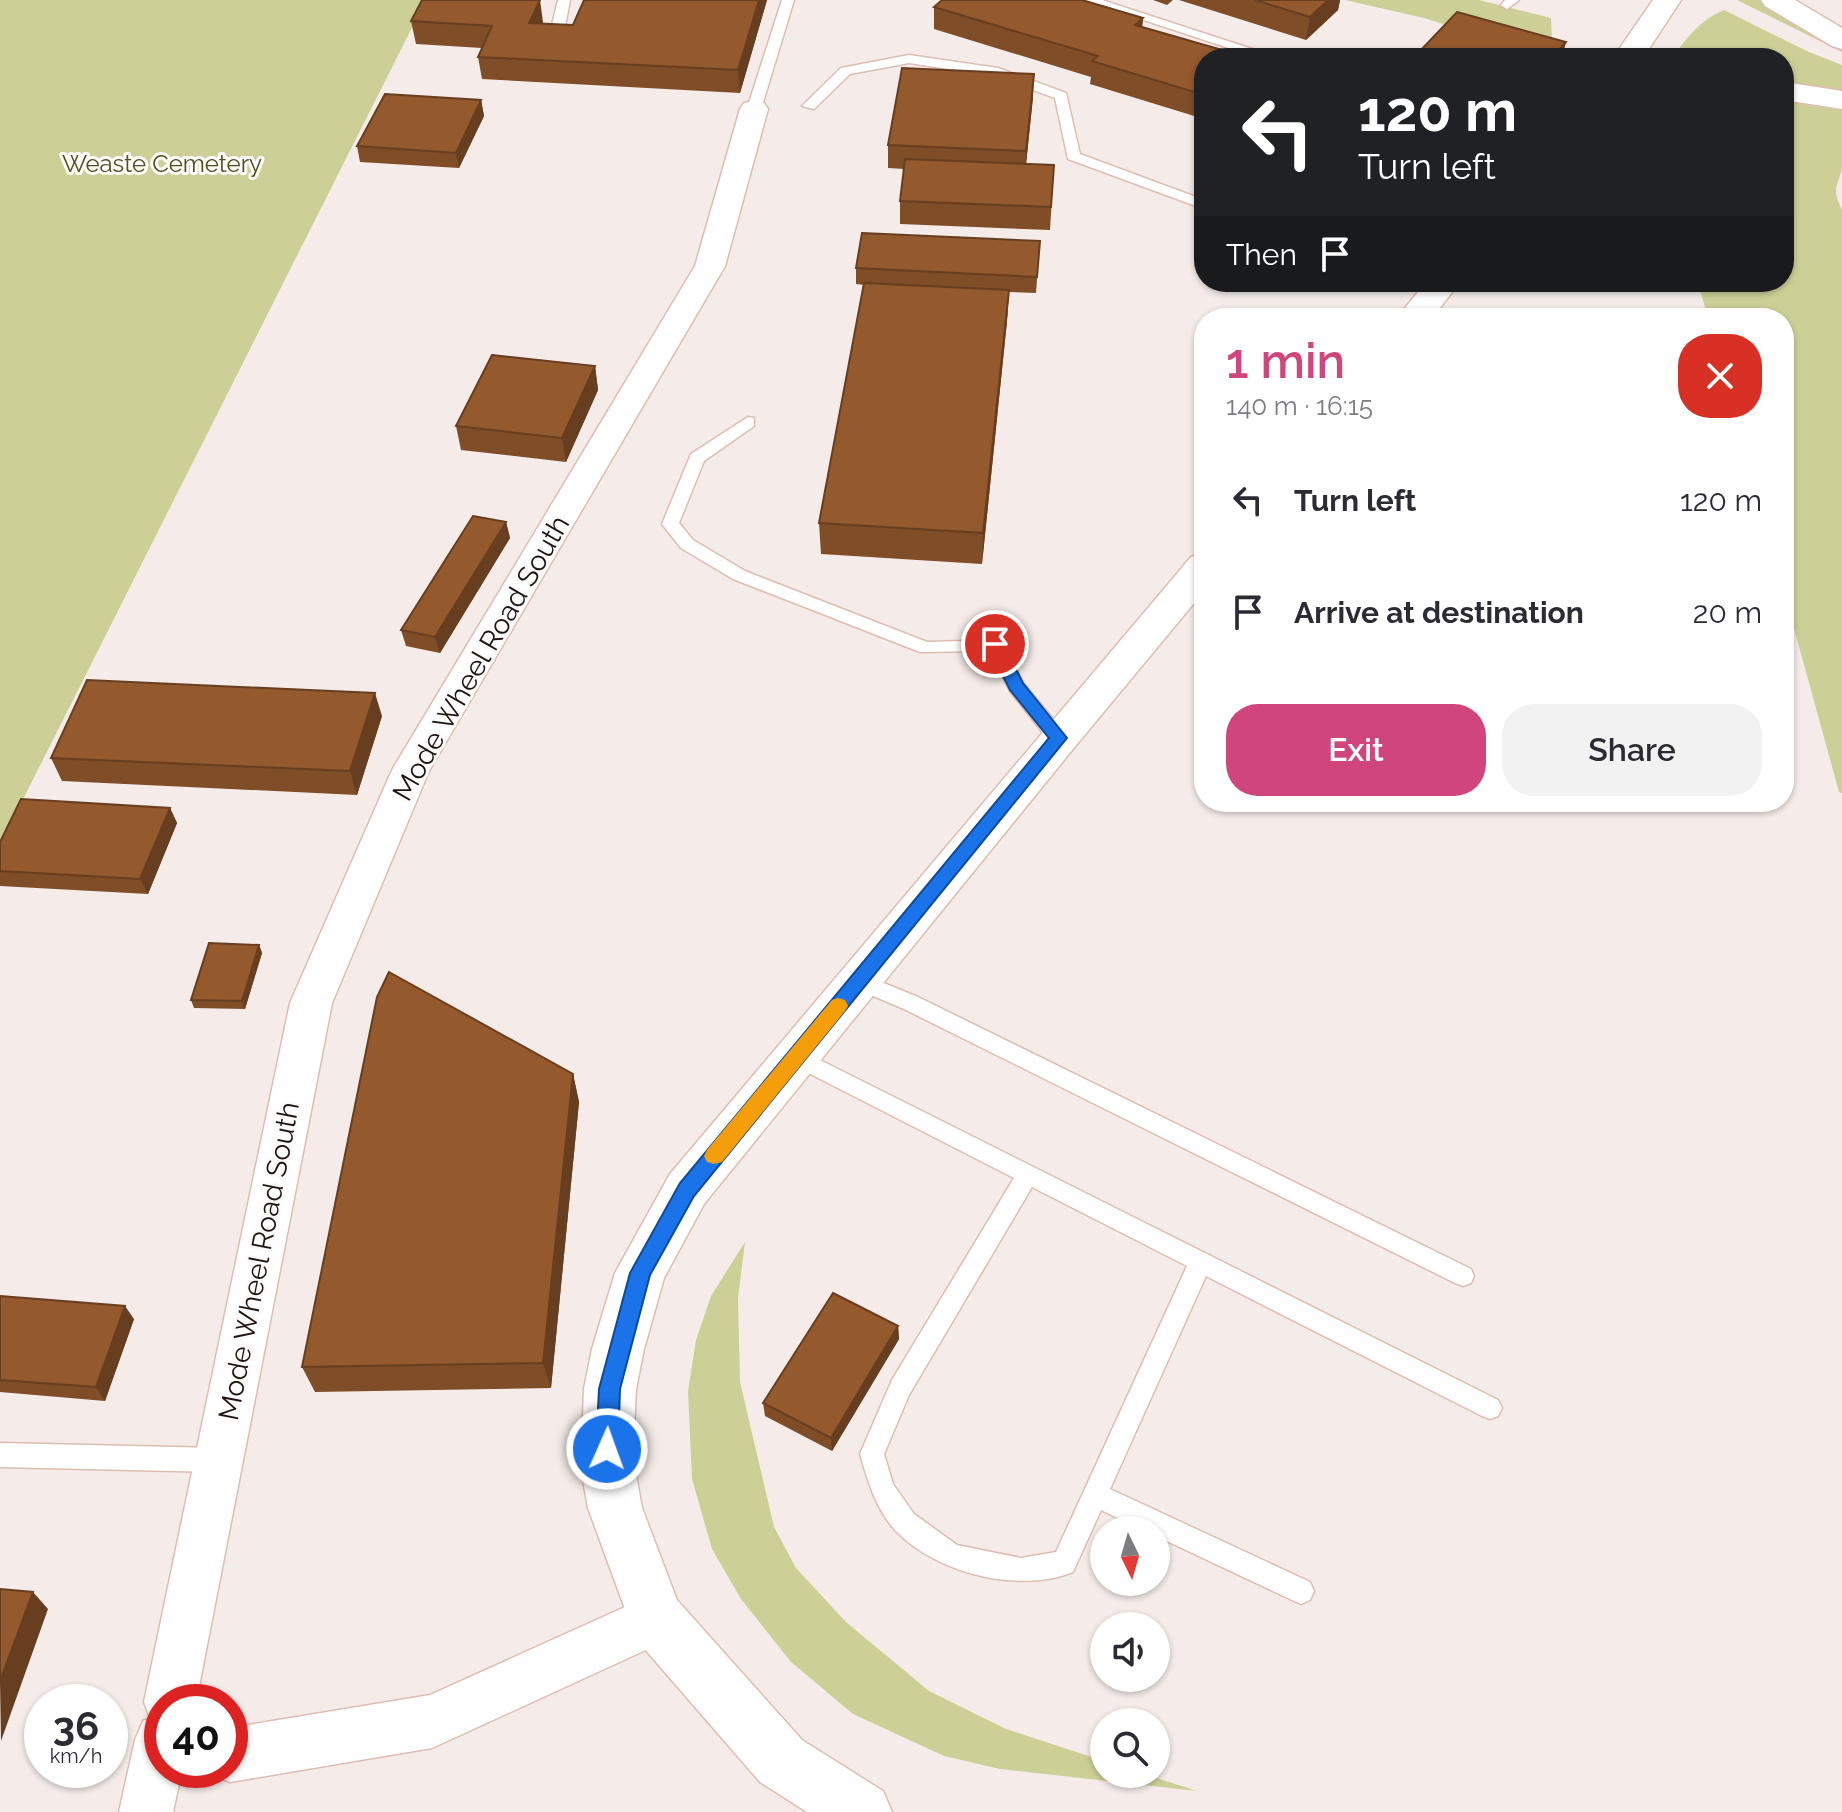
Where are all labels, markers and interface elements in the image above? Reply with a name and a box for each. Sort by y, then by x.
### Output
text: 120 m [1358,78,1517,144]
icon: left [1226,80,1330,184]
text: Turn left [1358,145,1496,187]
park label: Weaste Cemetery [62,149,262,178]
icon: arrive [1313,232,1357,276]
text: Then [1226,237,1297,272]
text: 1 min [1226,333,1345,389]
button: close [1678,334,1762,418]
text: 140 m · 16:15 [1226,391,1373,421]
icon: left [1226,478,1270,522]
text: Turn left [1294,483,1416,518]
text: 120 m [1680,483,1762,518]
street label: Mode Wheel Road South [386,510,576,806]
icon: arrive [1226,590,1270,634]
text: Arrive at destination [1294,595,1584,630]
text: 20 m [1693,595,1762,630]
pin [961,610,1029,678]
icon: arrive [973,622,1017,666]
button: Exit [1226,704,1486,796]
button: Share [1502,704,1762,796]
street label: Mode Wheel Road South [212,1099,306,1423]
position arrow [565,1407,649,1491]
north arrow [1090,1516,1170,1596]
map controls [1090,1516,1170,1788]
button: sound [1090,1612,1170,1692]
speed limit sign: 40 [144,1684,248,1788]
text: 36 [53,1702,99,1749]
button: search [1090,1708,1170,1788]
text: km/h [50,1744,102,1768]

